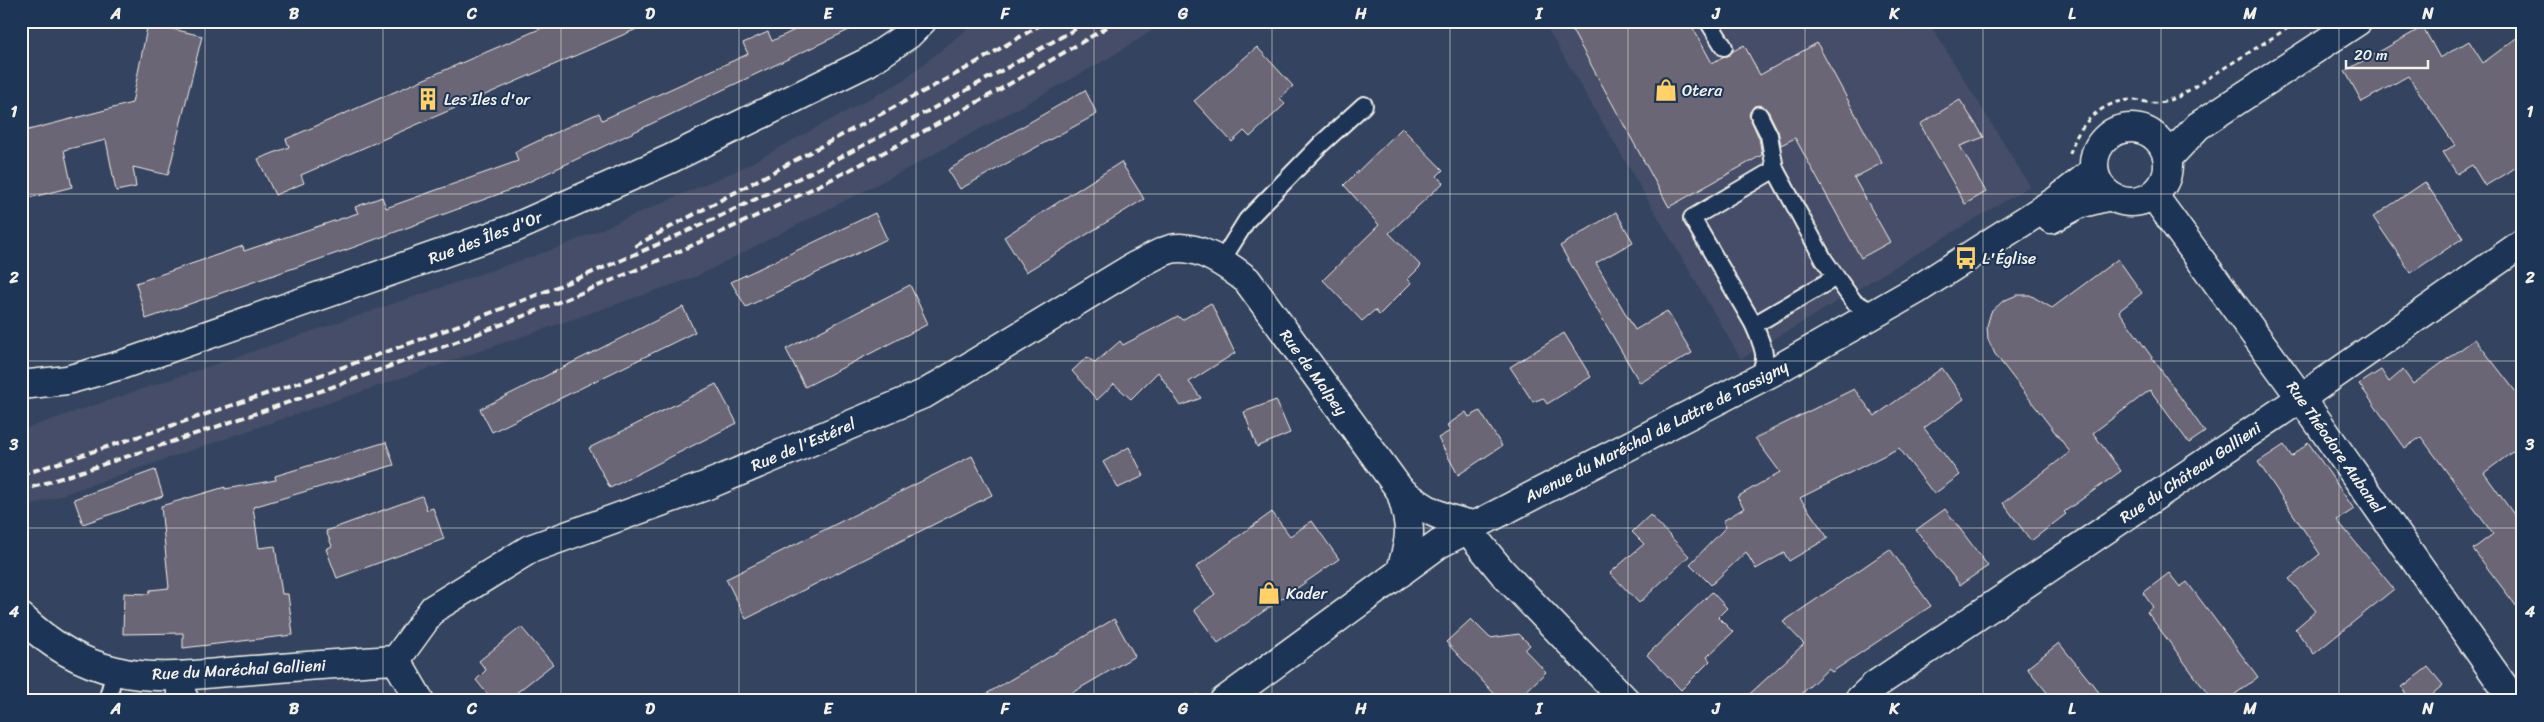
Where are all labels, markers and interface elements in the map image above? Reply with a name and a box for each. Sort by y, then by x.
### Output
text: A [110,0,121,28]
text: B [289,0,300,28]
text: C [466,0,478,28]
text: D [645,0,655,28]
text: E [824,0,834,28]
text: F [1000,0,1011,28]
text: G [1177,0,1189,28]
text: H [1354,0,1367,28]
text: I [1535,0,1544,28]
text: J [1711,0,1721,28]
text: K [1888,0,1900,28]
text: L [2068,0,2076,28]
text: M [2242,0,2257,28]
text: N [2421,0,2434,28]
scale bar [2346,38,2429,70]
text: 20 m [2354,42,2388,68]
place label: Otera [1682,76,1723,105]
shop icon: Otera [1653,77,1679,103]
place label: Les Iles d'or [444,85,531,114]
building icon: Les Iles d'or [415,86,441,112]
text: 1 [11,97,18,126]
text: 1 [2527,97,2534,126]
street label: Rue des Îles d'Or [424,202,548,273]
place label: L'Église [1982,244,2036,273]
bus stop icon: L'Église [1953,245,1979,271]
text: 2 [8,263,19,292]
text: 2 [2524,263,2535,292]
street label: Rue de Malpey [1272,323,1356,422]
street label: Avenue du Maréchal de Lattre de Tassigny [1518,352,1794,511]
street label: Rue Théodore Aubanel [2279,375,2393,520]
street label: Rue de l'Estérel [746,409,861,480]
street label: Rue du Château Gallieni [2113,414,2268,531]
text: 3 [9,430,19,459]
text: 3 [2525,430,2535,459]
place label: Kader [1286,579,1328,608]
shop icon: Kader [1256,580,1282,606]
text: 4 [8,597,19,626]
text: 4 [2524,597,2535,626]
street label: Rue du Maréchal Gallieni [152,650,327,689]
text: A [110,694,121,722]
text: B [289,694,300,722]
text: C [466,694,478,722]
text: D [645,694,655,722]
text: E [824,694,834,722]
text: F [1000,694,1011,722]
text: G [1177,694,1189,722]
text: H [1354,694,1367,722]
text: I [1535,694,1544,722]
text: J [1711,694,1721,722]
text: K [1888,694,1900,722]
text: L [2068,694,2076,722]
text: M [2242,694,2257,722]
text: N [2421,694,2434,722]

